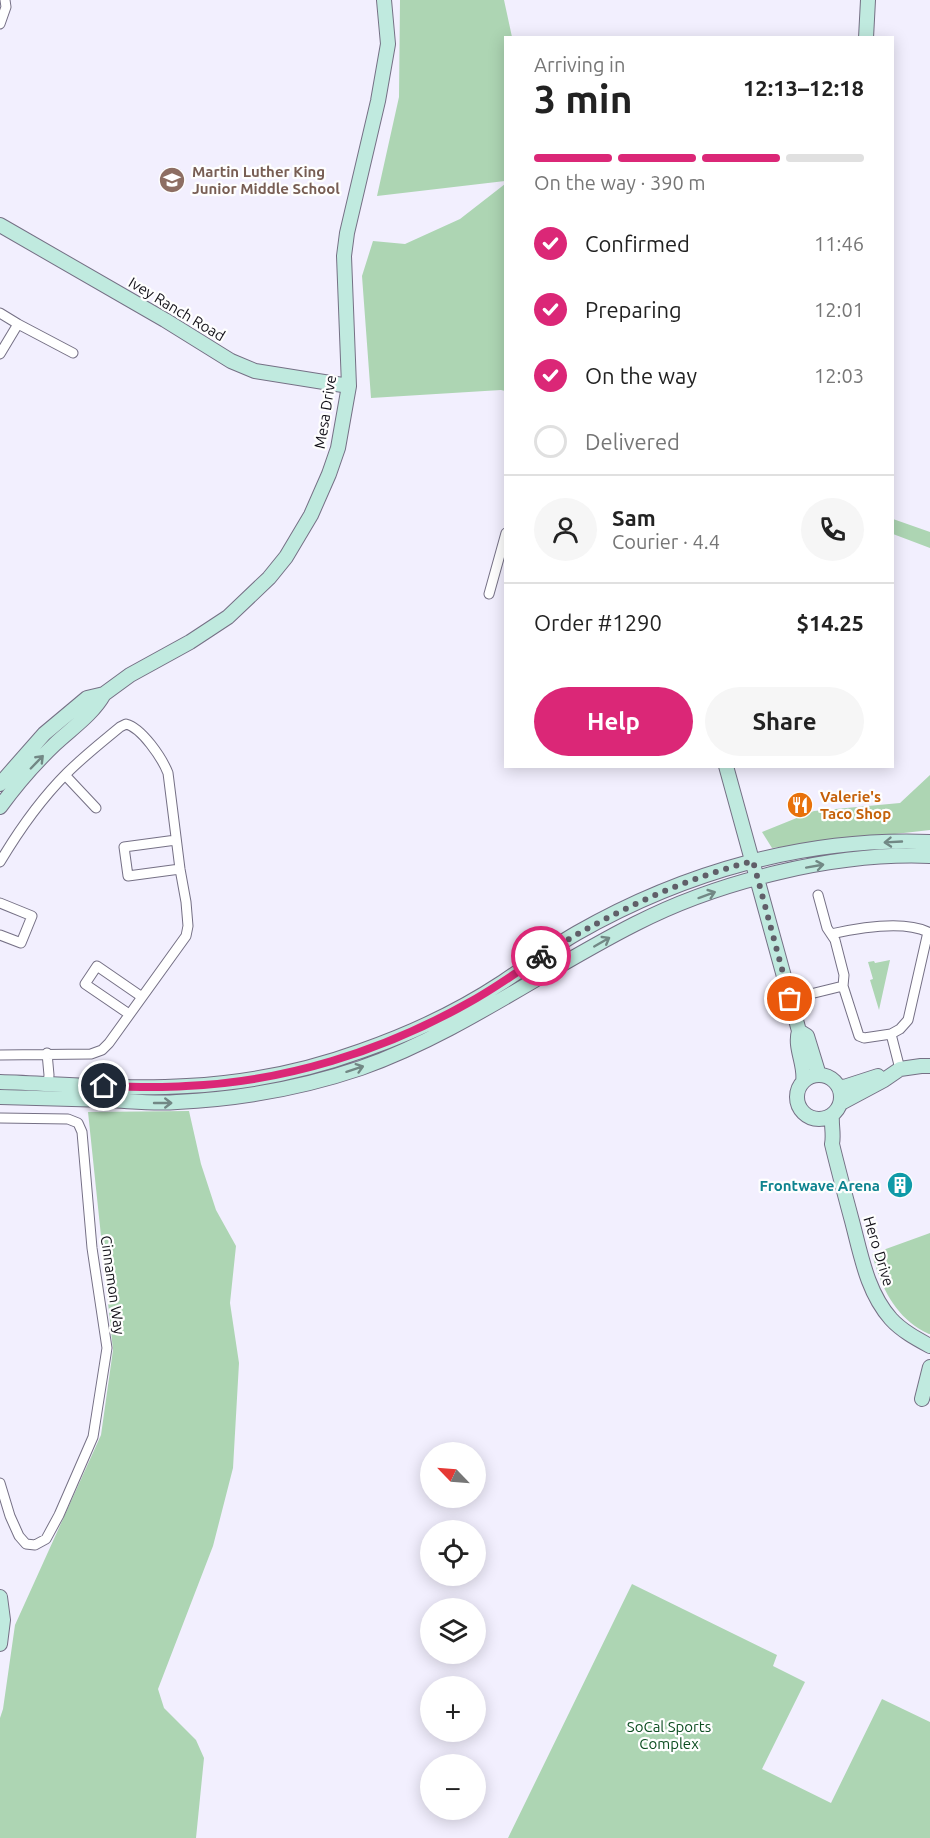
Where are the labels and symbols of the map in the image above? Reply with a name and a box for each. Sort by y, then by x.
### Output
place label: Martin Luther King Junior Middle School [192,163,340,197]
school or university icon: Martin Luther King Junior Middle School [157,165,187,195]
street label: Ivey Ranch Road [126,274,228,344]
street label: Mesa Drive [311,374,339,450]
one-way arrow [30,755,45,770]
place label: Valerie's Taco Shop [820,788,891,822]
restaurant icon: Valerie's Taco Shop [785,790,815,820]
one-way arrow [884,837,904,848]
one-way arrow [804,860,824,871]
one-way arrow [697,888,715,899]
courier [511,926,571,986]
one-way arrow [593,936,610,948]
pin [764,973,815,1024]
pin [78,1060,129,1111]
one-way arrow [345,1063,364,1074]
one-way arrow [153,1097,173,1108]
building icon: Frontwave Arena [885,1170,915,1200]
place label: Frontwave Arena [760,1177,880,1194]
street label: Hero Drive [860,1214,898,1288]
street label: Cinnamon Way [98,1234,128,1336]
north arrow [420,1442,486,1508]
park label: SoCal Sports Complex [627,1718,711,1752]

